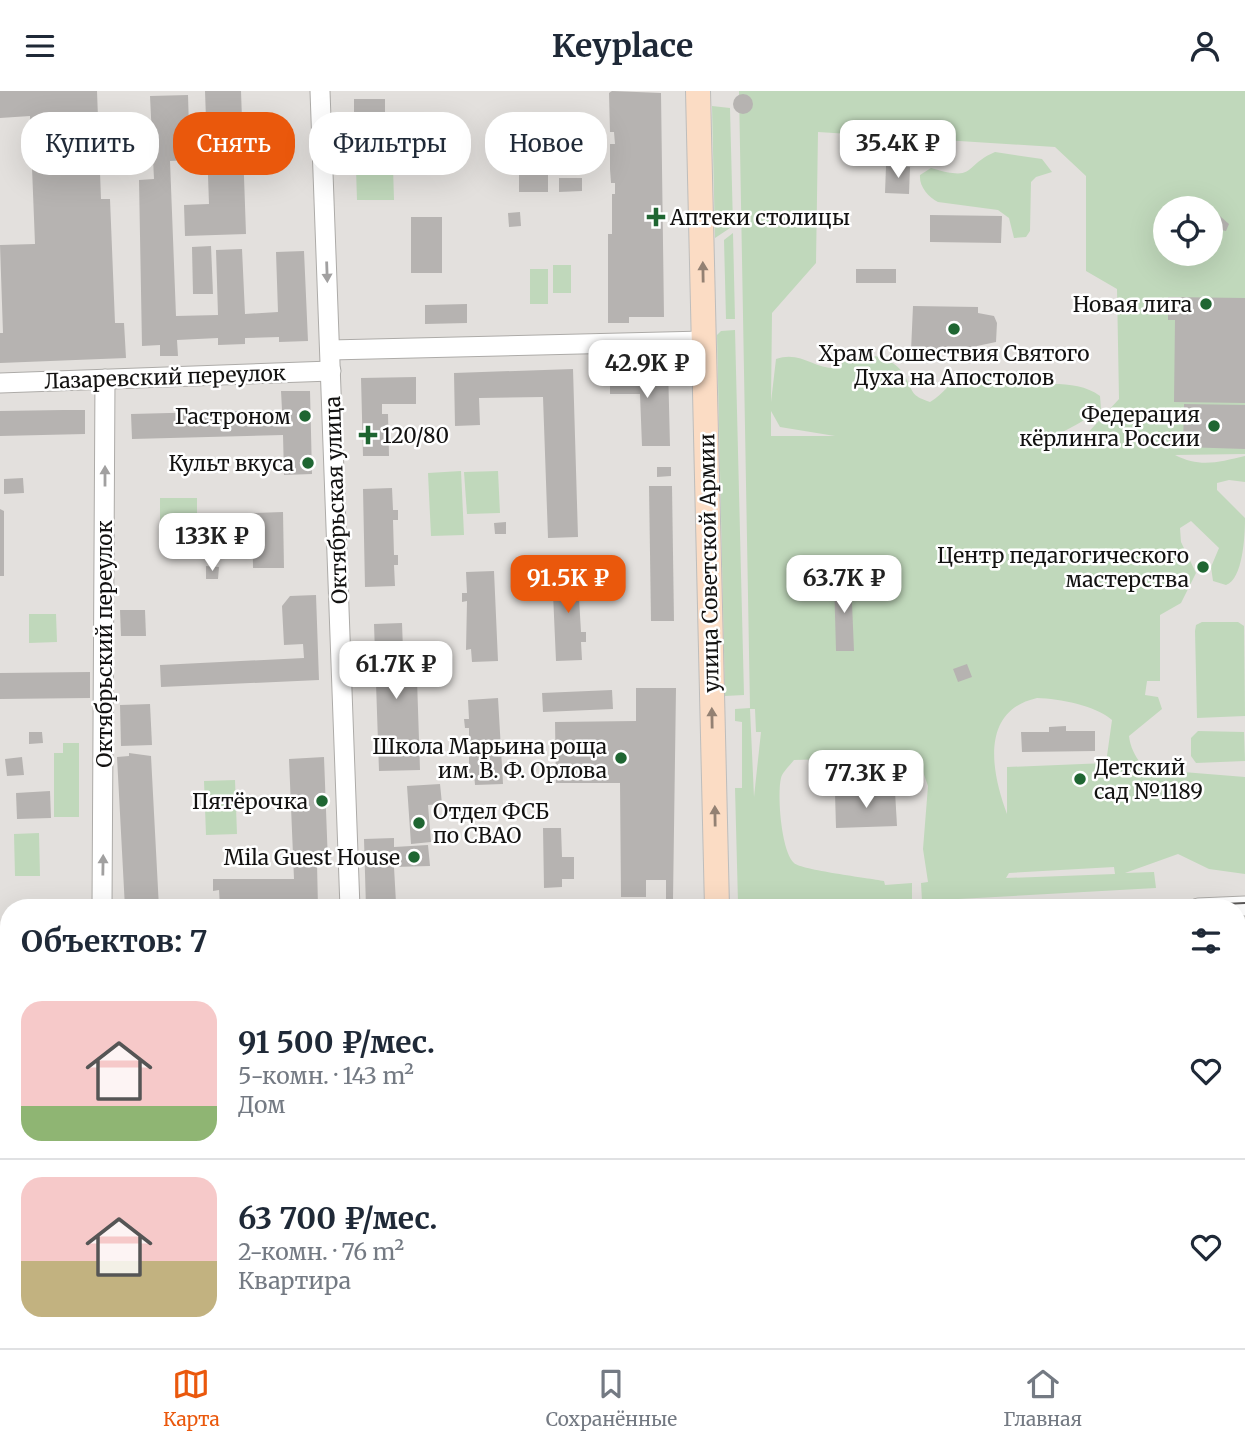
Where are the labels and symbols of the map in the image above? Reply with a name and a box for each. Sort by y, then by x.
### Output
pin: 35.4K ₽ [833,120,963,180]
place label: Аптеки столицы [669,204,850,231]
marker: Аптеки столицы [648,209,664,225]
one-way arrow [322,261,333,283]
one-way arrow [697,261,709,283]
place label: Новая лига [1073,291,1192,318]
marker: Новая лига [1198,296,1214,312]
marker: Храм Сошествия Святого Духа на Апостолов [946,321,962,337]
place label: Храм Сошествия Святого Духа на Апостолов [818,340,1090,391]
pin: 42.9K ₽ [582,341,712,400]
street label: Лазаревский переулок [44,359,286,395]
street label: Октябрьская улица [319,396,353,604]
place label: Федерация кёрлинга России [1019,401,1200,452]
place label: Гастроном [175,403,291,430]
marker: Гастроном [297,408,313,424]
marker: Федерация кёрлинга России [1206,418,1222,434]
place label: 120/80 [382,422,449,449]
marker: 120/80 [360,427,376,443]
street label: улица Советской Армии [693,433,725,693]
place label: Культ вкуса [168,450,294,477]
marker: Культ вкуса [300,455,316,471]
one-way arrow [99,465,111,487]
pin: 133K ₽ [155,513,269,573]
street label: Октябрьский переулок [91,520,118,768]
place label: Центр педагогического мастерства [937,542,1189,593]
pin: 91.5K ₽ [503,555,633,615]
pin: 63.7K ₽ [779,555,909,615]
marker: Центр педагогического мастерства [1195,559,1211,575]
pin: 61.7K ₽ [331,641,461,701]
one-way arrow [707,707,718,729]
place label: Школа Марьина роща им. В. Ф. Орлова [372,733,607,784]
marker: Школа Марьина роща им. В. Ф. Орлова [613,750,629,766]
pin: 77.3K ₽ [801,751,931,810]
place label: Детский сад №1189 [1094,754,1203,805]
marker: Детский сад №1189 [1072,771,1088,787]
place label: Пятёрочка [192,788,308,815]
marker: Пятёрочка [314,793,330,809]
place label: Отдел ФСБ по СВАО [433,798,549,849]
one-way arrow [709,805,721,827]
marker: Отдел ФСБ по СВАО [411,815,427,831]
place label: Mila Guest House [224,844,400,871]
marker: Mila Guest House [406,849,422,865]
one-way arrow [97,854,108,876]

